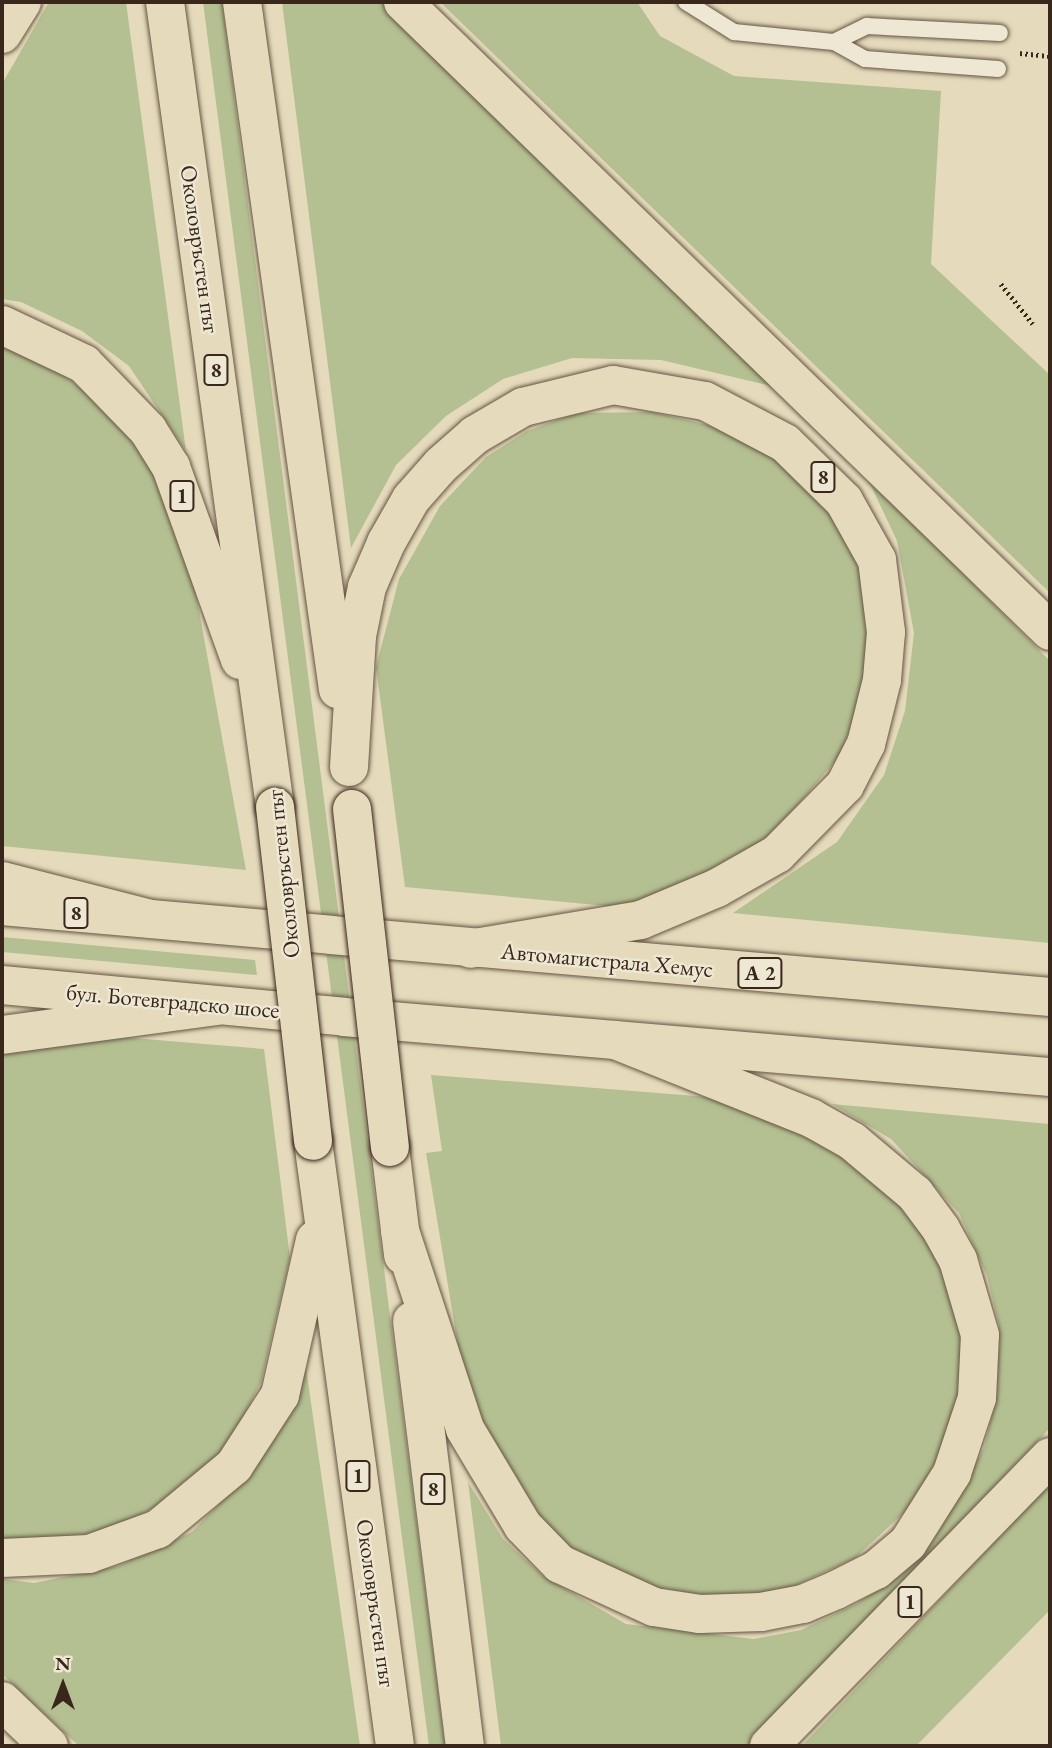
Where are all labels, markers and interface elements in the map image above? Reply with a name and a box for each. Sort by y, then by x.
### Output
street label: Околовръстен път [175,163,225,335]
road number: 8 [202,352,230,388]
road number: 8 [809,460,837,494]
road number: 1 [168,478,196,514]
street label: Околовръстен път [260,788,306,960]
road number: 8 [62,895,90,930]
street label: Автомагистрала Хемус [500,937,714,983]
road number: A 2 [737,956,783,990]
street label: бул. Ботевградско шосе [65,978,281,1024]
road number: 1 [344,1458,372,1494]
road number: 8 [419,1472,447,1506]
street label: Околовръстен път [351,1517,401,1689]
road number: 1 [896,1584,924,1620]
north arrow [28,1650,98,1720]
text: N [55,1651,71,1676]

